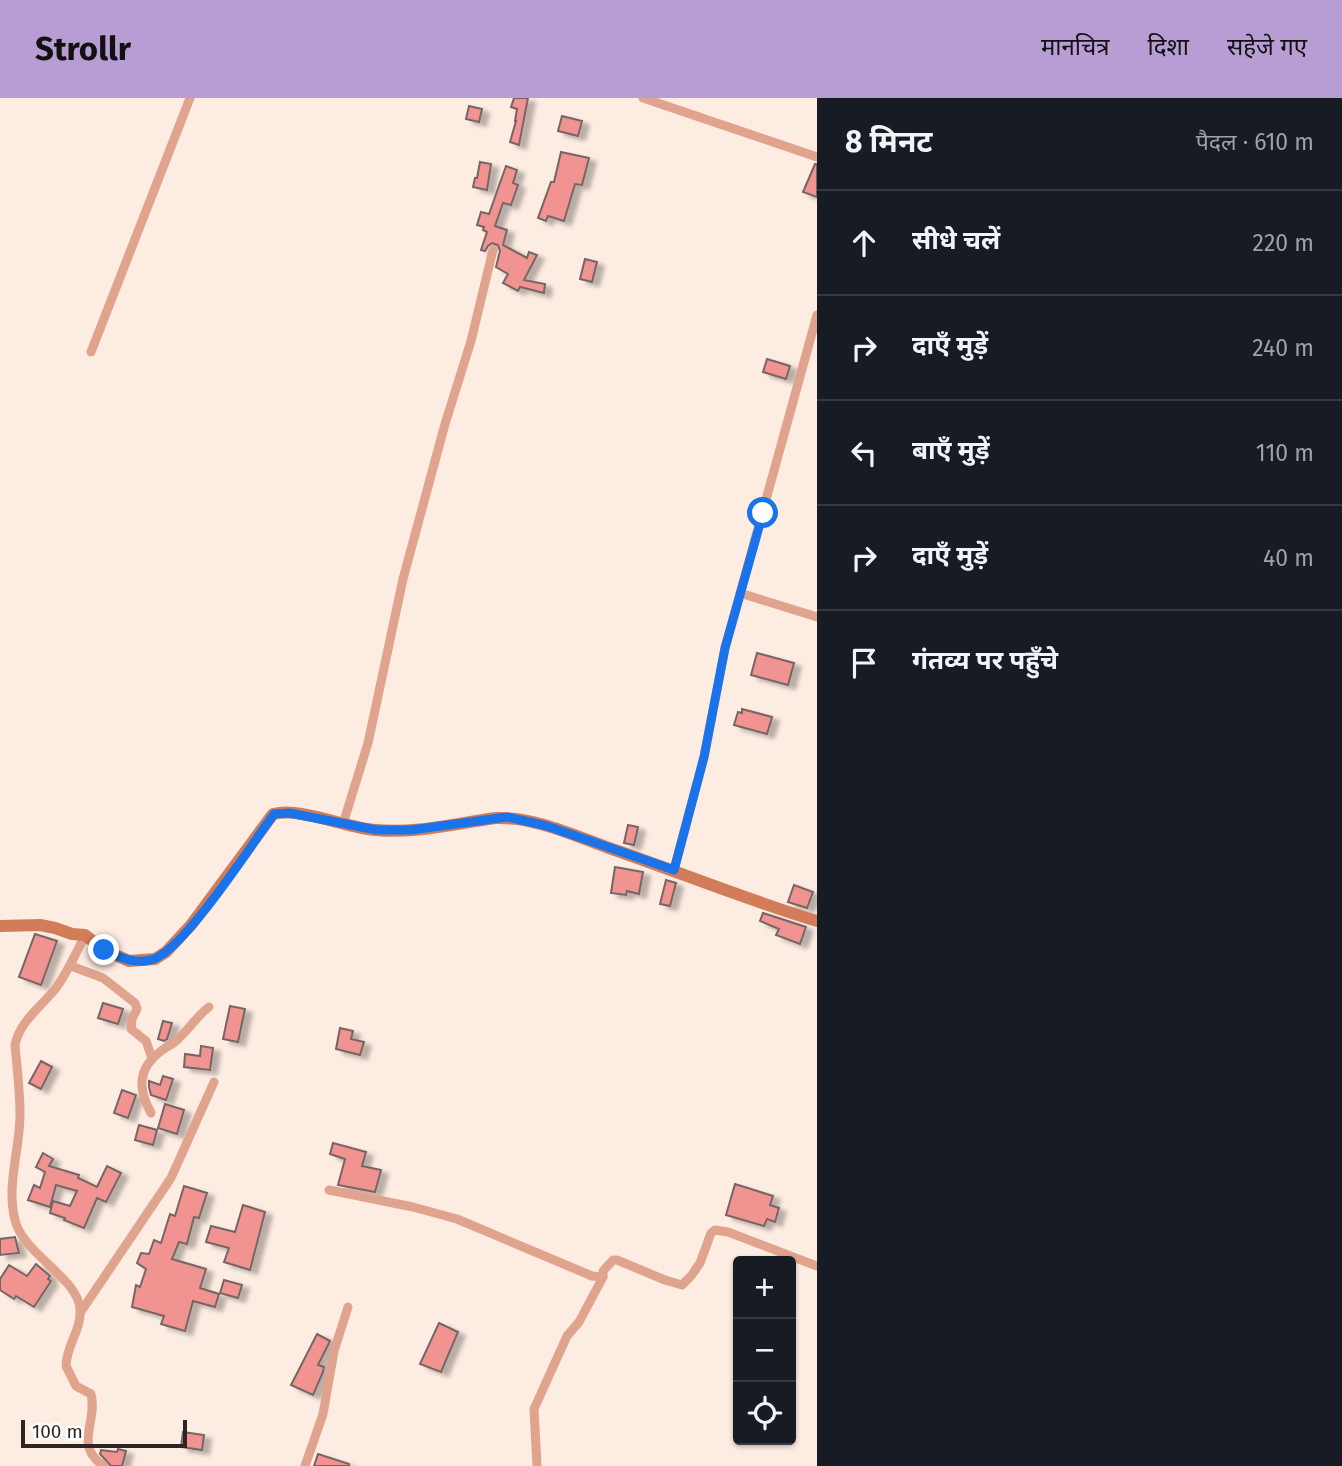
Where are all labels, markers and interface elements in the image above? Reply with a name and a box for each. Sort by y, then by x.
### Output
text: Strollr [35,29,131,69]
text: मानचित्र [1041,33,1110,61]
text: दिशा [1148,33,1189,61]
text: सहेजे गए [1227,33,1307,61]
text: 8 मिनट [845,124,933,160]
text: पैदल · 610 m [1196,128,1314,156]
icon: ahead [845,224,883,262]
text: सीधे चलें [912,225,1000,256]
text: 220 m [1253,229,1314,257]
icon: right [845,329,883,367]
text: दाएँ मुड़ें [912,330,988,361]
text: 240 m [1252,334,1314,362]
icon: left [845,434,883,472]
text: बाएँ मुड़ें [912,435,989,466]
text: 110 m [1256,439,1314,467]
route start [747,497,778,528]
icon: right [845,539,883,577]
text: दाएँ मुड़ें [912,540,988,571]
text: 40 m [1263,544,1314,572]
icon: arrive [845,644,883,682]
text: गंतव्य पर पहुँचे [912,645,1058,676]
route end [88,934,119,965]
map controls [733,1256,796,1445]
button: + [733,1256,796,1319]
button: − [733,1319,796,1382]
button: locate [733,1382,796,1445]
scale bar [21,1417,187,1449]
text: 100 m [32,1420,83,1443]

